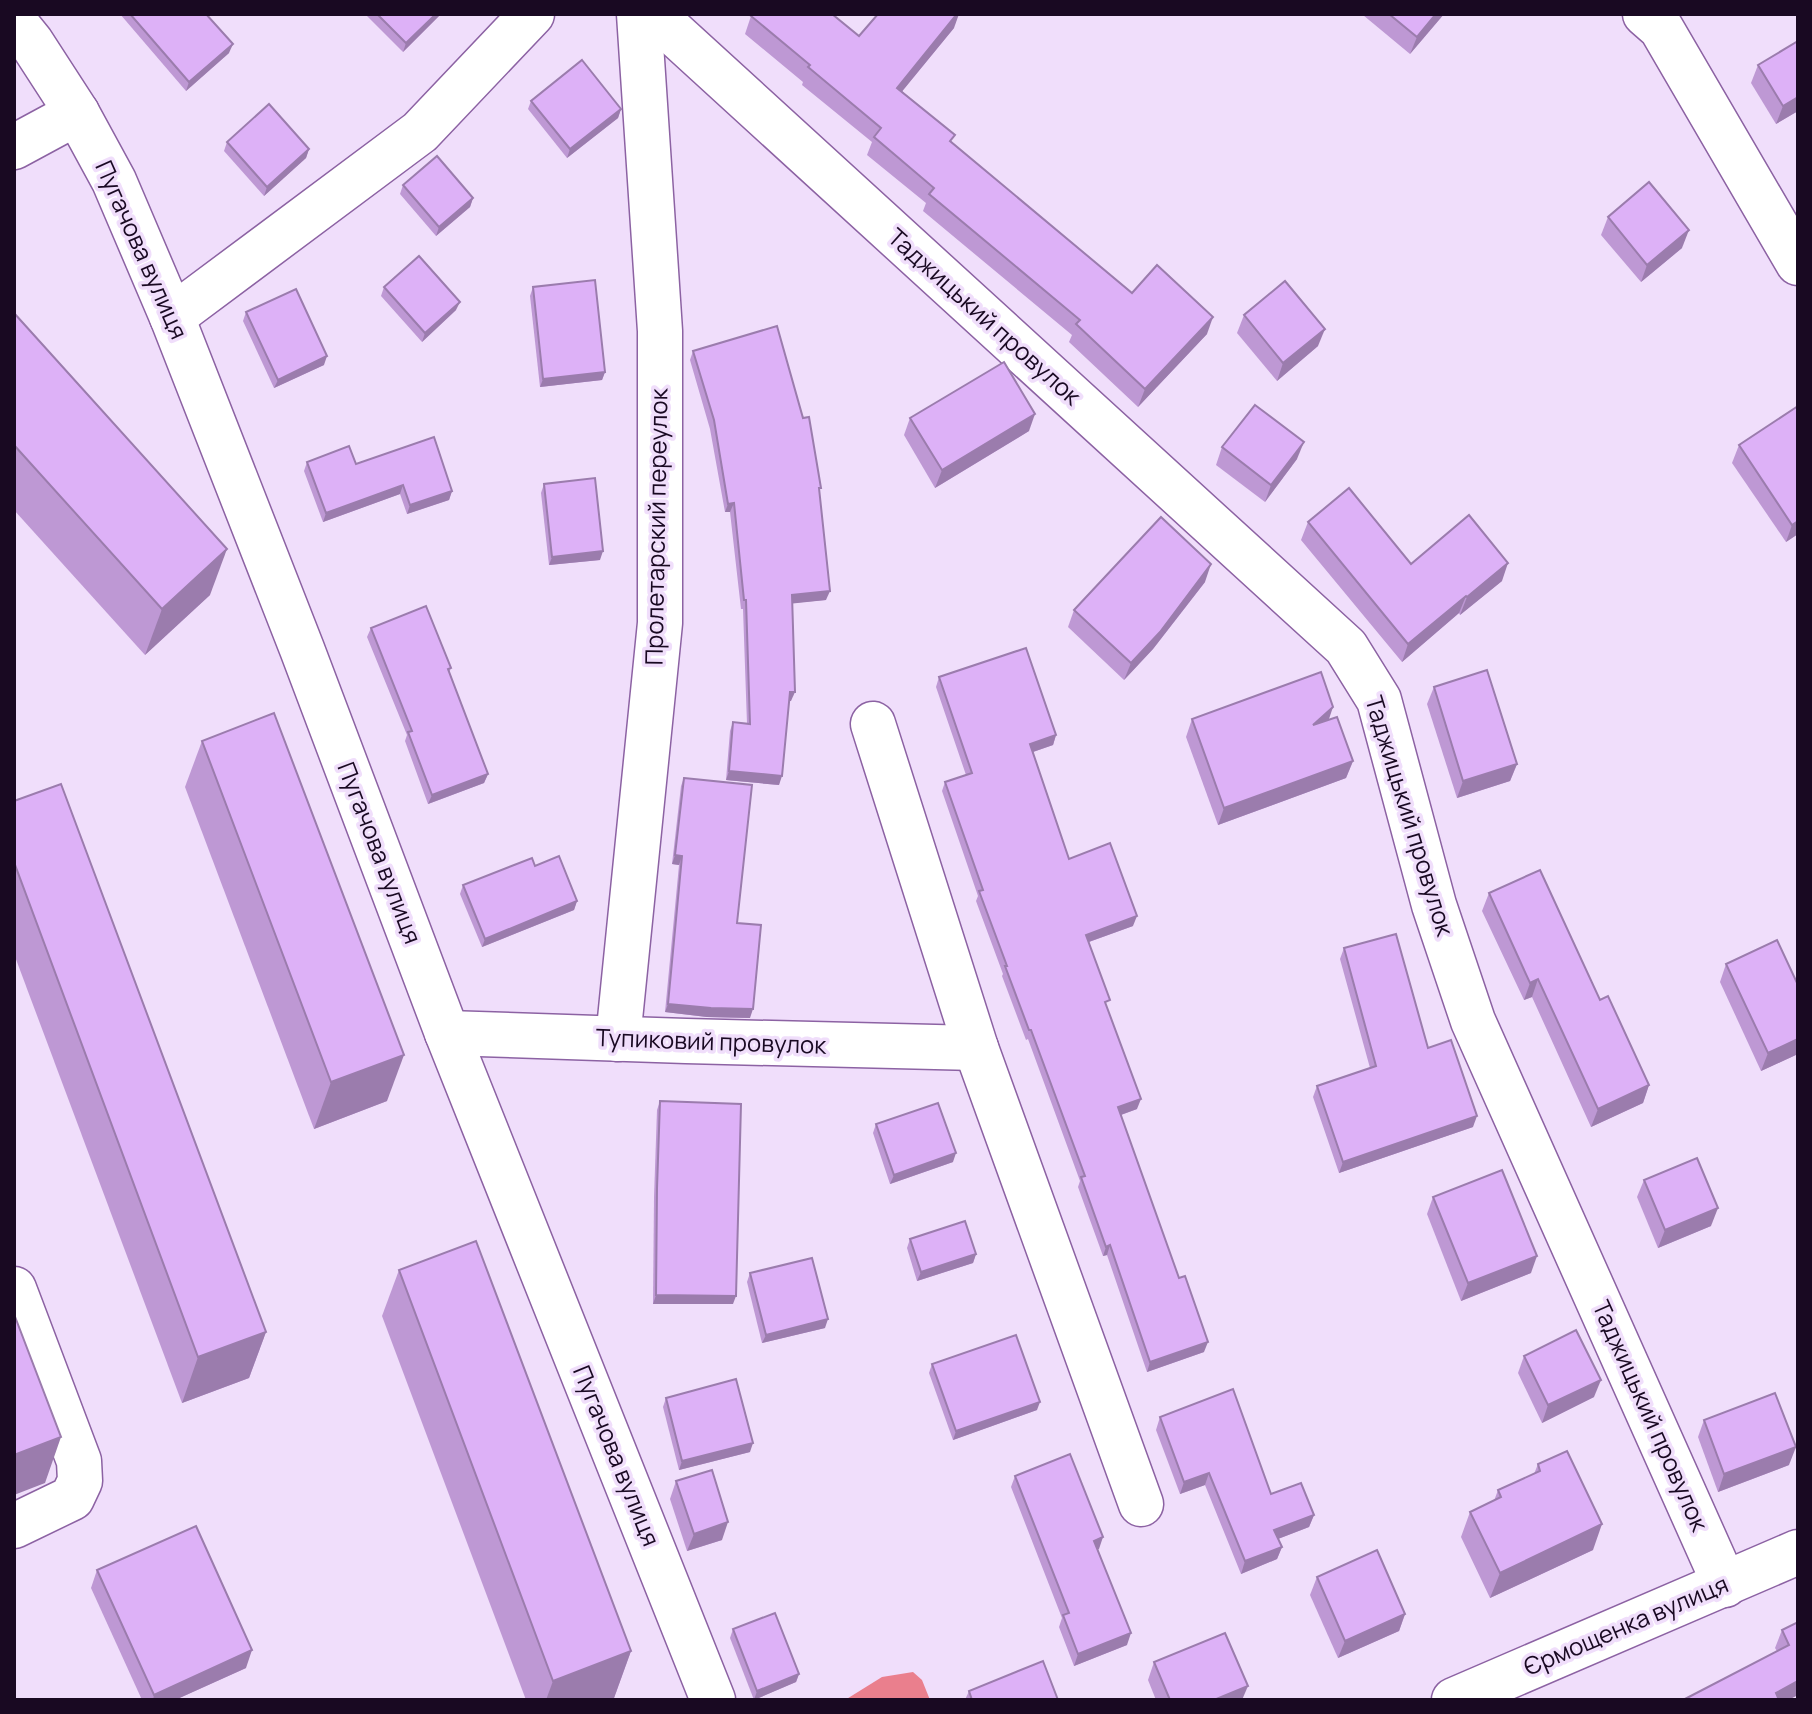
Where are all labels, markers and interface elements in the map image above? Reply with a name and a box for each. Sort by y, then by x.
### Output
street label: Пугачова вулиця [88,155,197,344]
street label: Таджицький провулок [881,220,1090,412]
street label: Пролетарский переулок [637,387,674,666]
street label: Таджицький провулок [1358,691,1463,941]
street label: Пугачова вулиця [331,757,430,948]
street label: Тупиковий провулок [595,1020,828,1061]
street label: Таджицький провулок [1586,1295,1718,1537]
street label: Пугачова вулиця [566,1360,669,1551]
street label: Єрмощенка вулиця [1518,1567,1733,1683]

